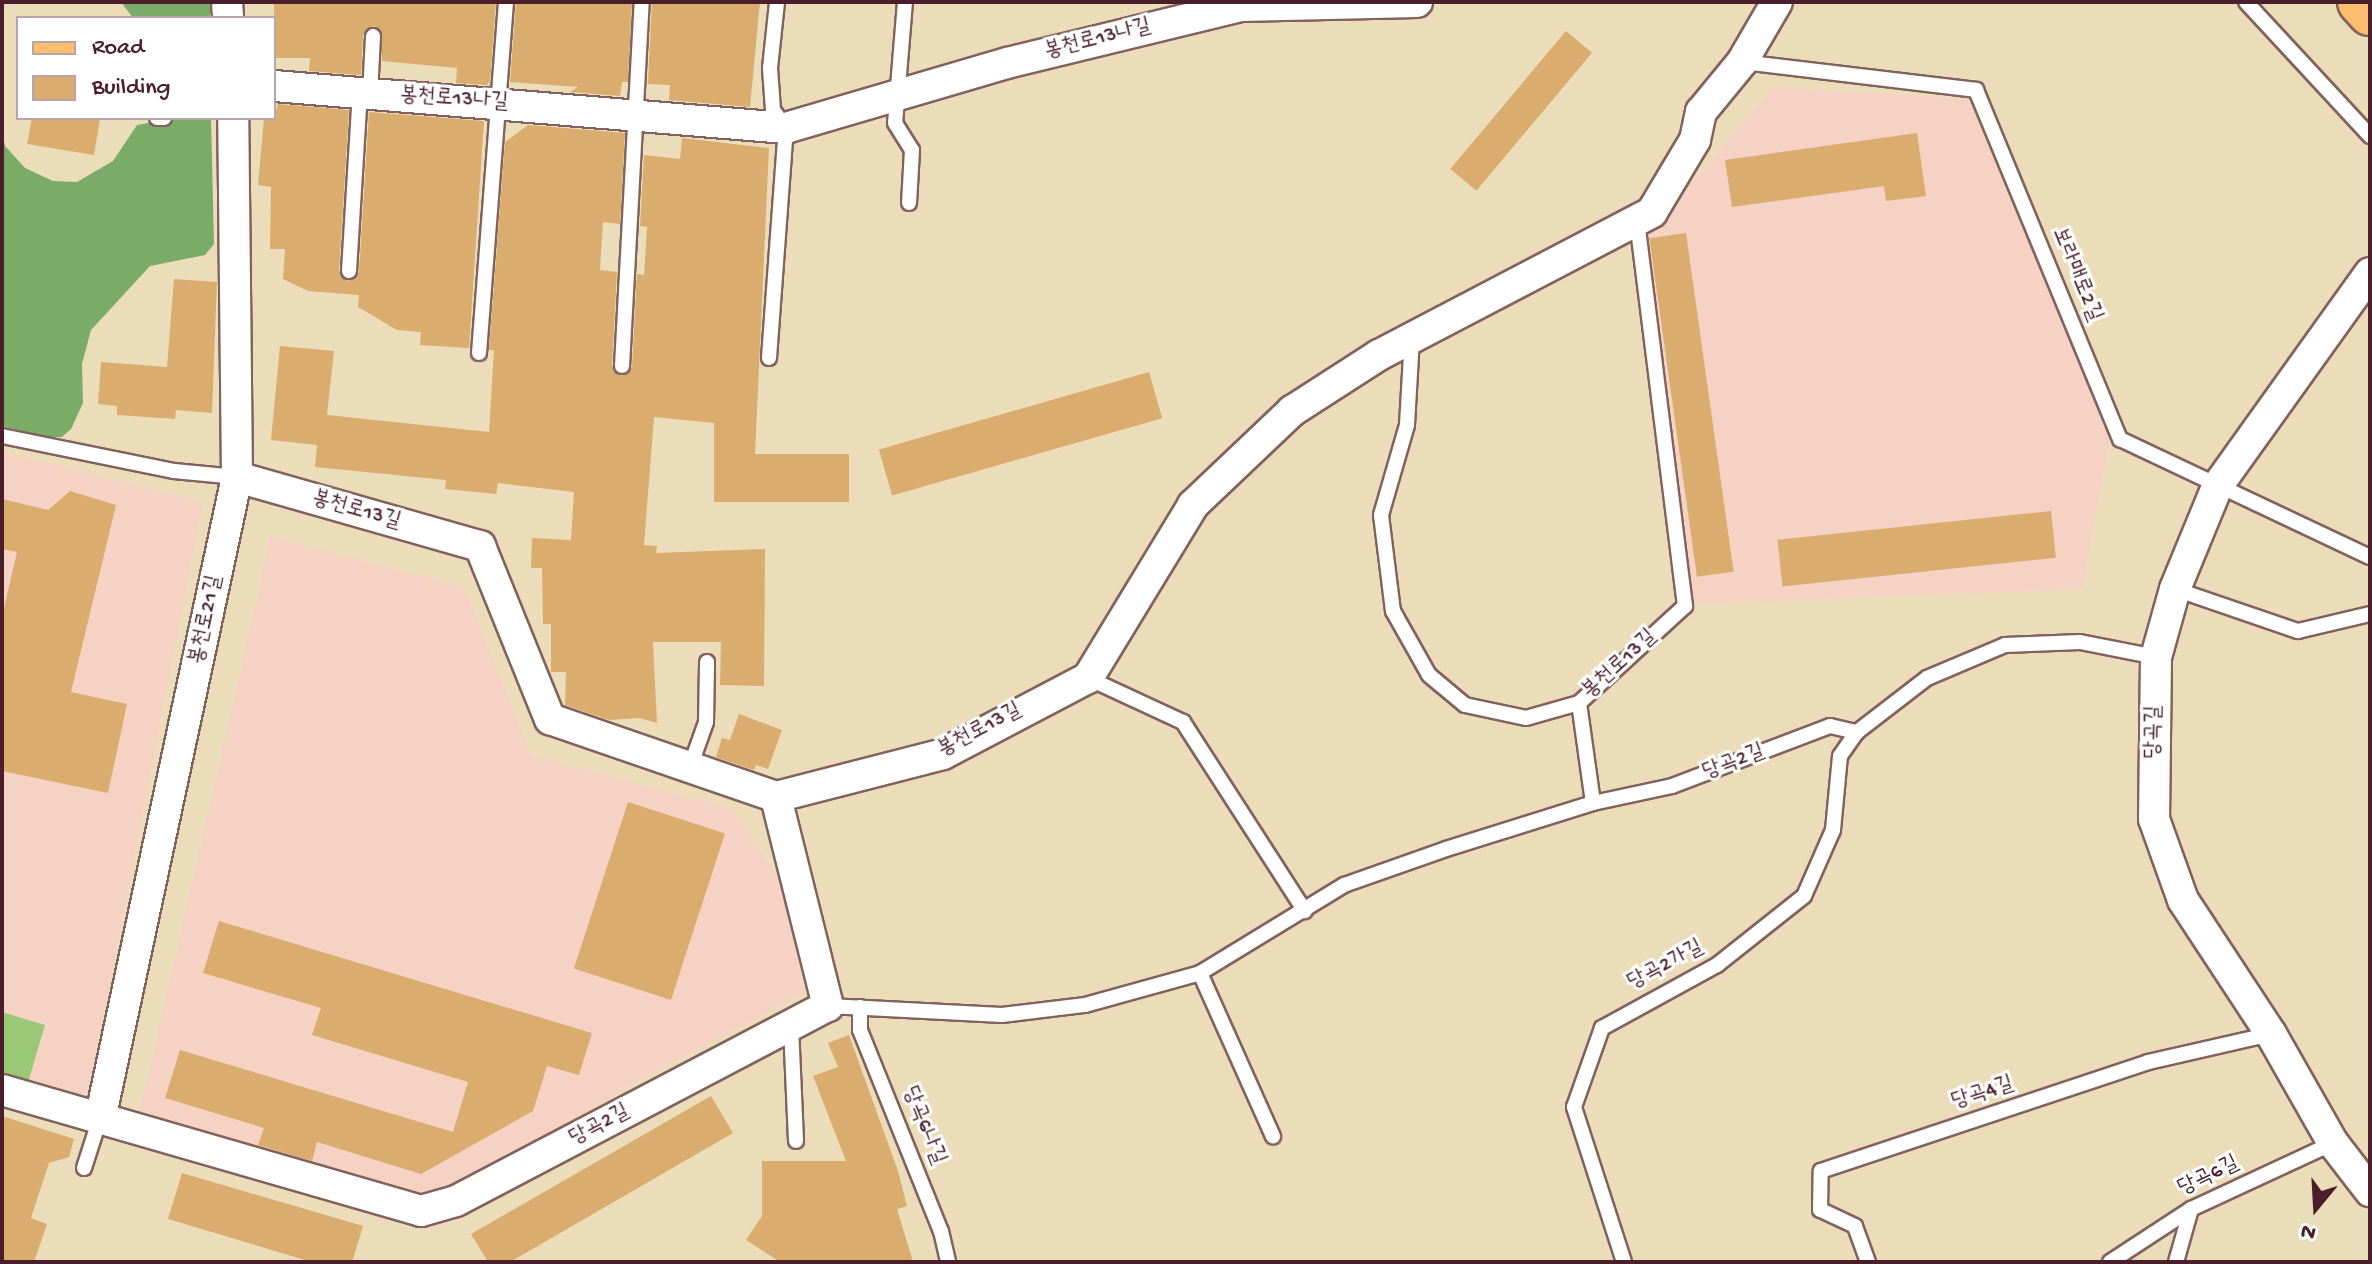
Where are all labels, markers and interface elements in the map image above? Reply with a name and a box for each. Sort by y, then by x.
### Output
street label: 봉천로13나길 [1042,14,1154,66]
legend [16,16,276,120]
text: Road [92,34,144,63]
text: Building [92,74,170,103]
street label: 봉천로13나길 [399,83,509,117]
street label: 보라매로2길 [2045,224,2107,326]
street label: 봉천로13길 [309,486,403,536]
street label: 봉천로21길 [185,573,229,667]
street label: 봉천로13길 [1577,625,1663,705]
street label: 봉천로13길 [934,698,1026,764]
street label: 당곡길 [2141,705,2169,759]
street label: 당곡2길 [1699,739,1769,787]
street label: 당곡2가길 [1624,935,1708,997]
street label: 당곡4길 [1949,1072,2017,1116]
street label: 당곡6나길 [895,1083,951,1169]
street label: 당곡2길 [566,1099,634,1153]
street label: 당곡6길 [2174,1151,2244,1203]
north arrow [2276,1168,2356,1248]
text: N [2298,1216,2319,1245]

